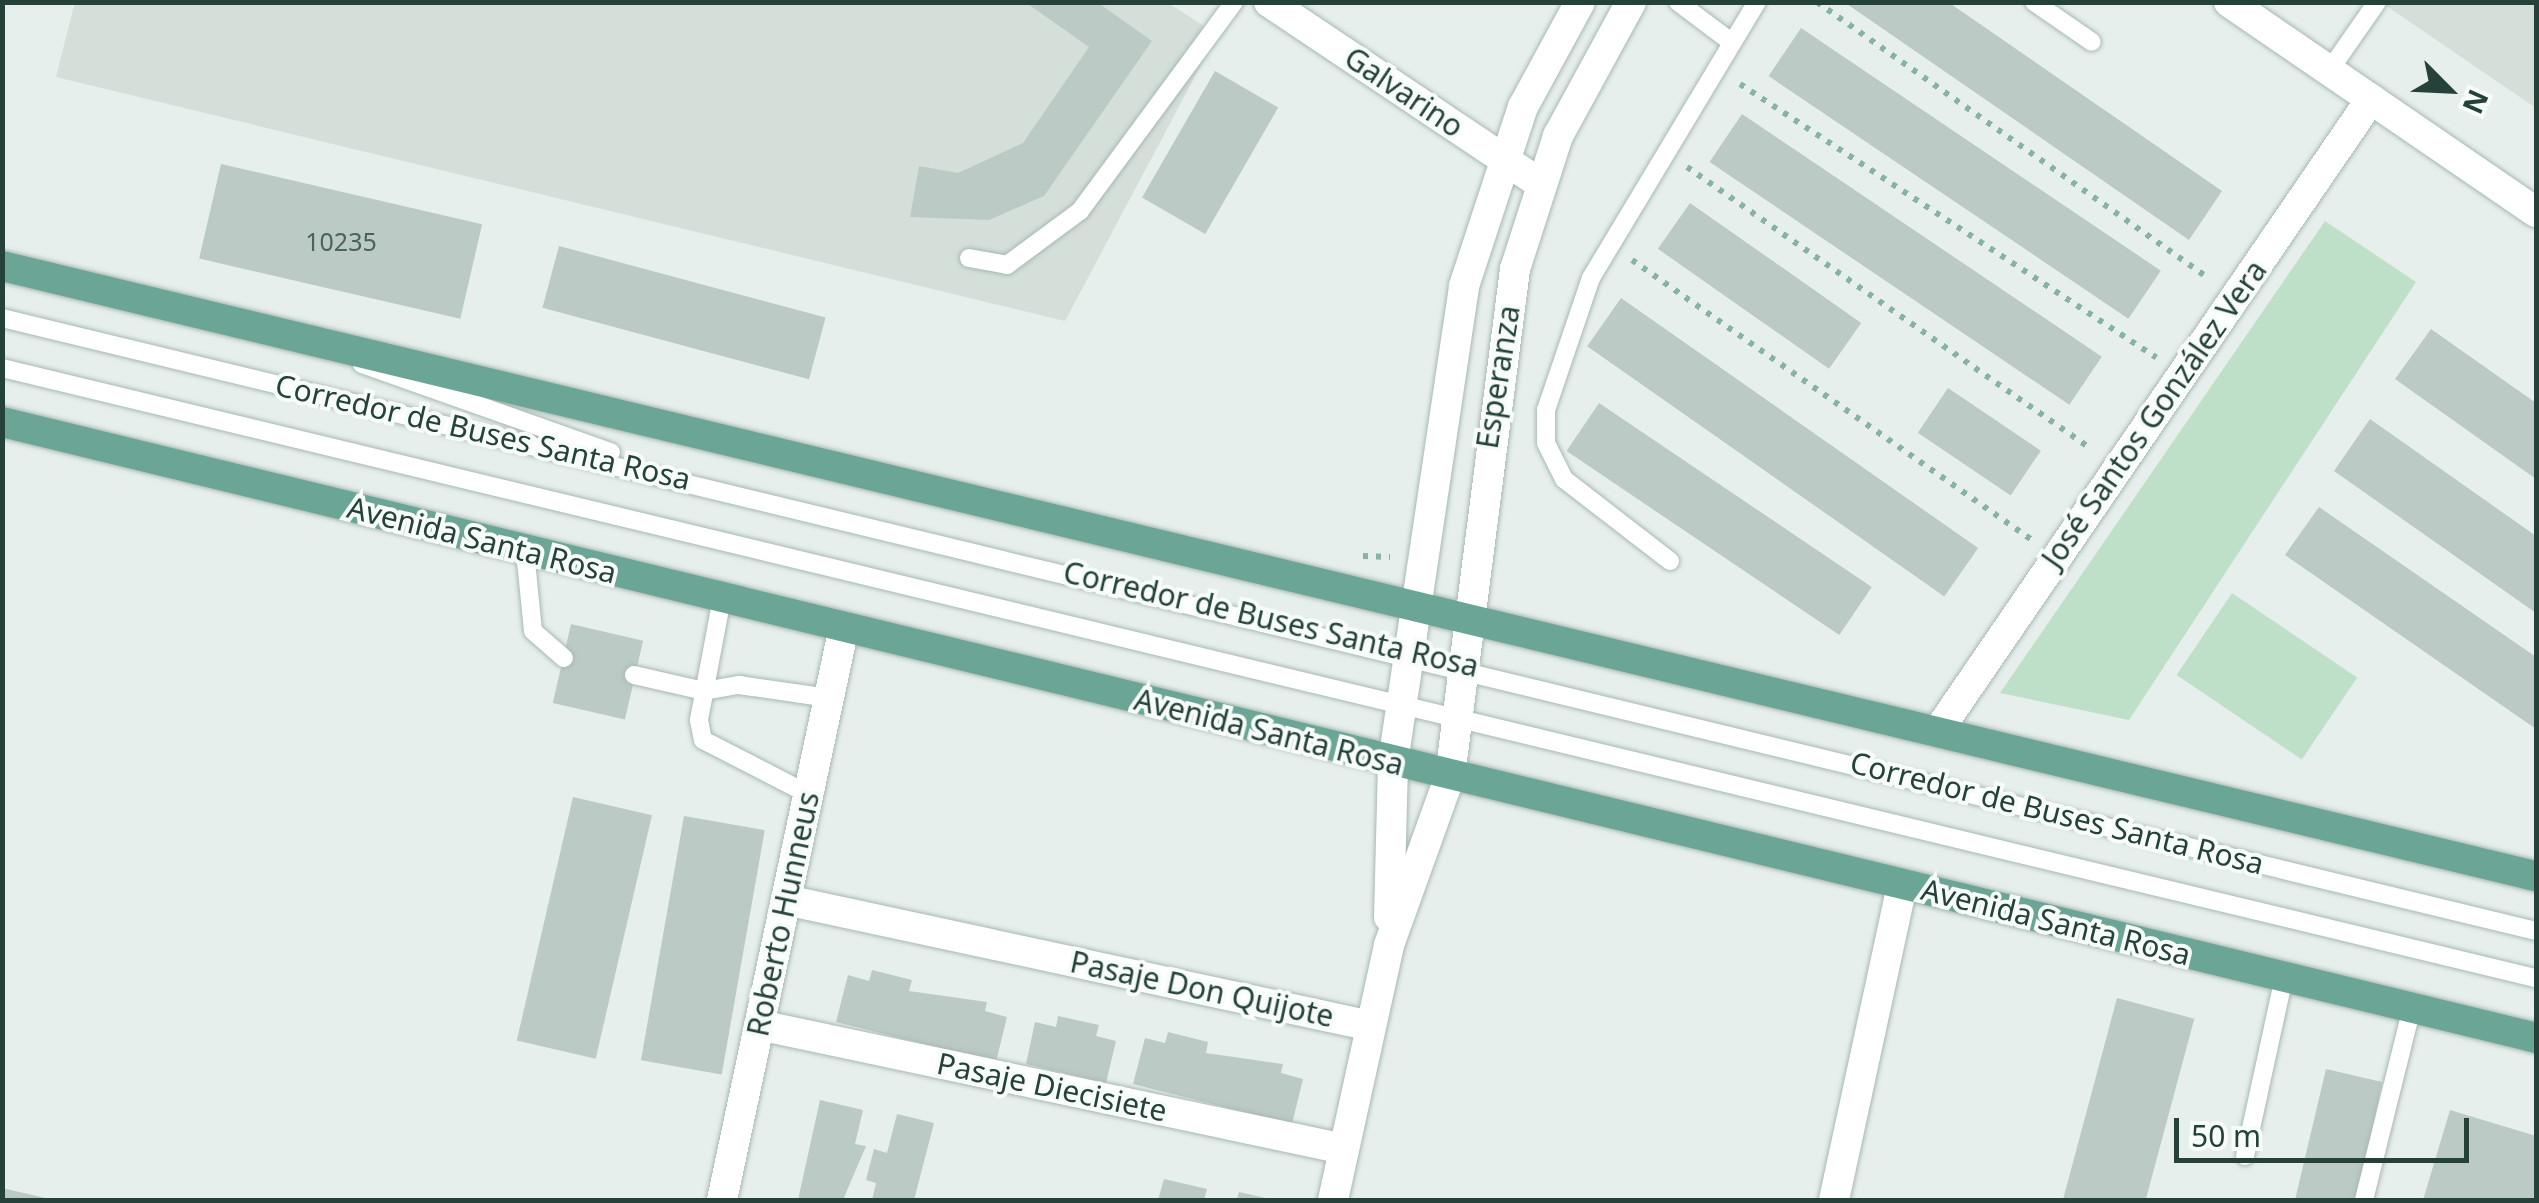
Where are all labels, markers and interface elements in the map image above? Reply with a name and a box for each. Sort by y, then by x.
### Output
street label: Galvarino [1338,39,1470,145]
north arrow [2399,40,2499,140]
text: N [2454,84,2498,120]
house number: 10235 [305,226,377,256]
street label: José Santos González Vera [2034,253,2274,575]
street label: Esperanza [1469,303,1527,451]
street label: Corredor de Buses Santa Rosa [272,367,694,497]
street label: Avenida Santa Rosa [344,489,620,591]
street label: Corredor de Buses Santa Rosa [1060,554,1482,684]
street label: Avenida Santa Rosa [1131,681,1407,783]
street label: Corredor de Buses Santa Rosa [1846,744,2268,882]
street label: Roberto Hunneus [740,788,826,1040]
street label: Avenida Santa Rosa [1918,871,2194,973]
street label: Pasaje Don Quijote [1067,943,1337,1035]
street label: Pasaje Diecisiete [934,1045,1170,1129]
scale bar [2179,1098,2474,1160]
text: 50 m [2191,1115,2261,1156]

